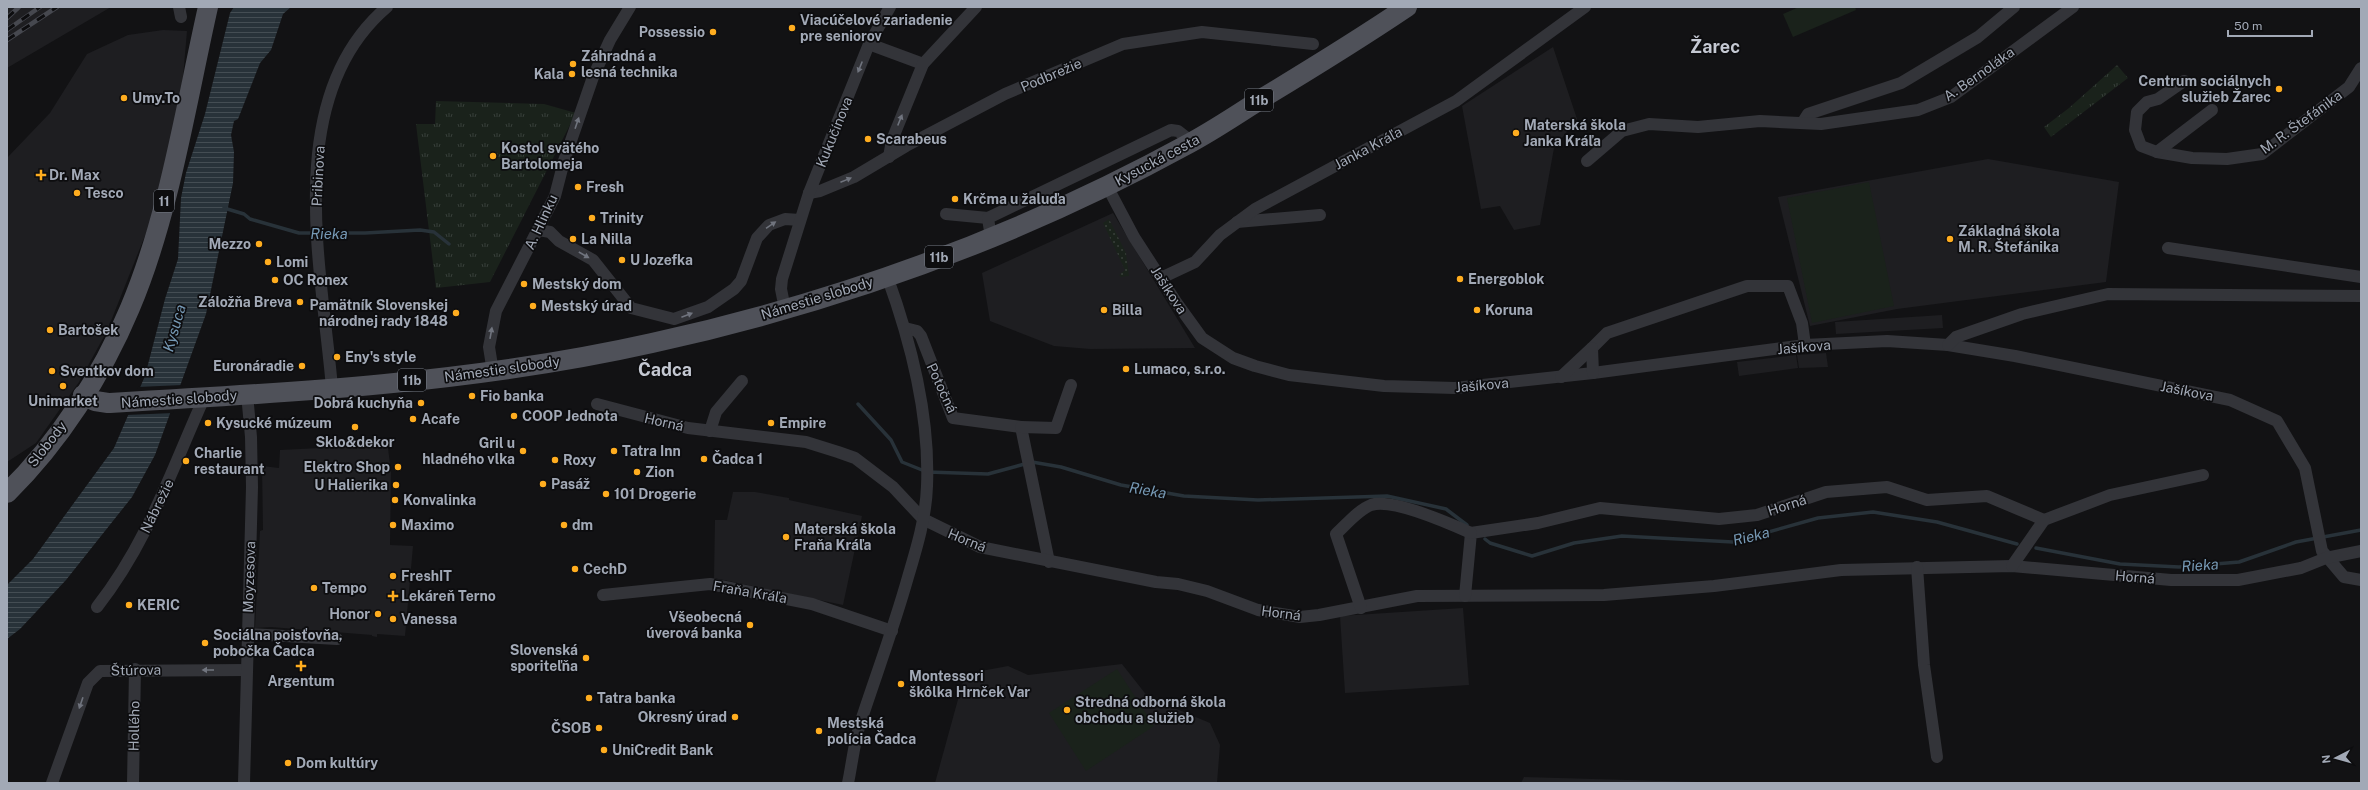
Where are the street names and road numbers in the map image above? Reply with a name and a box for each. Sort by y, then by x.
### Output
street label: A. Bernoláka [1941,44,2017,104]
street label: Podbrežie [1018,55,1084,95]
street label: M. R. Štefánika [2256,86,2345,157]
road number: 11b [1245,89,1273,111]
street label: Kukučínova [813,94,855,170]
street label: Janka Kráľa [1331,123,1405,173]
street label: Kysucká cesta [1112,131,1202,189]
street label: Pribinova [308,145,328,207]
road number: 11 [154,190,174,212]
street label: A. Hlinku [521,192,561,252]
road number: 11b [925,246,953,268]
street label: Jašíkova [1148,263,1190,317]
street label: Námestie slobody [759,273,875,323]
street label: Jašíkova [1777,337,1831,357]
street label: Námestie slobody [443,353,561,385]
street label: Potočná [924,361,960,415]
road number: 11b [398,369,426,391]
street label: Jašíkova [1455,375,1509,395]
street label: Jašíkova [2159,378,2215,404]
street label: Námestie slobody [120,387,238,411]
street label: Horná [643,410,685,434]
street label: Slobody [24,418,70,470]
street label: Nábrežie [137,476,177,536]
street label: Horná [1766,491,1808,519]
street label: Horná [946,525,988,555]
street label: Moyzesova [240,541,258,613]
street label: Horná [2114,567,2156,587]
street label: Fraňa Kráľa [712,578,788,606]
street label: Horná [1260,603,1302,623]
street label: Štúrova [111,661,161,678]
street label: Hollého [126,701,142,751]

